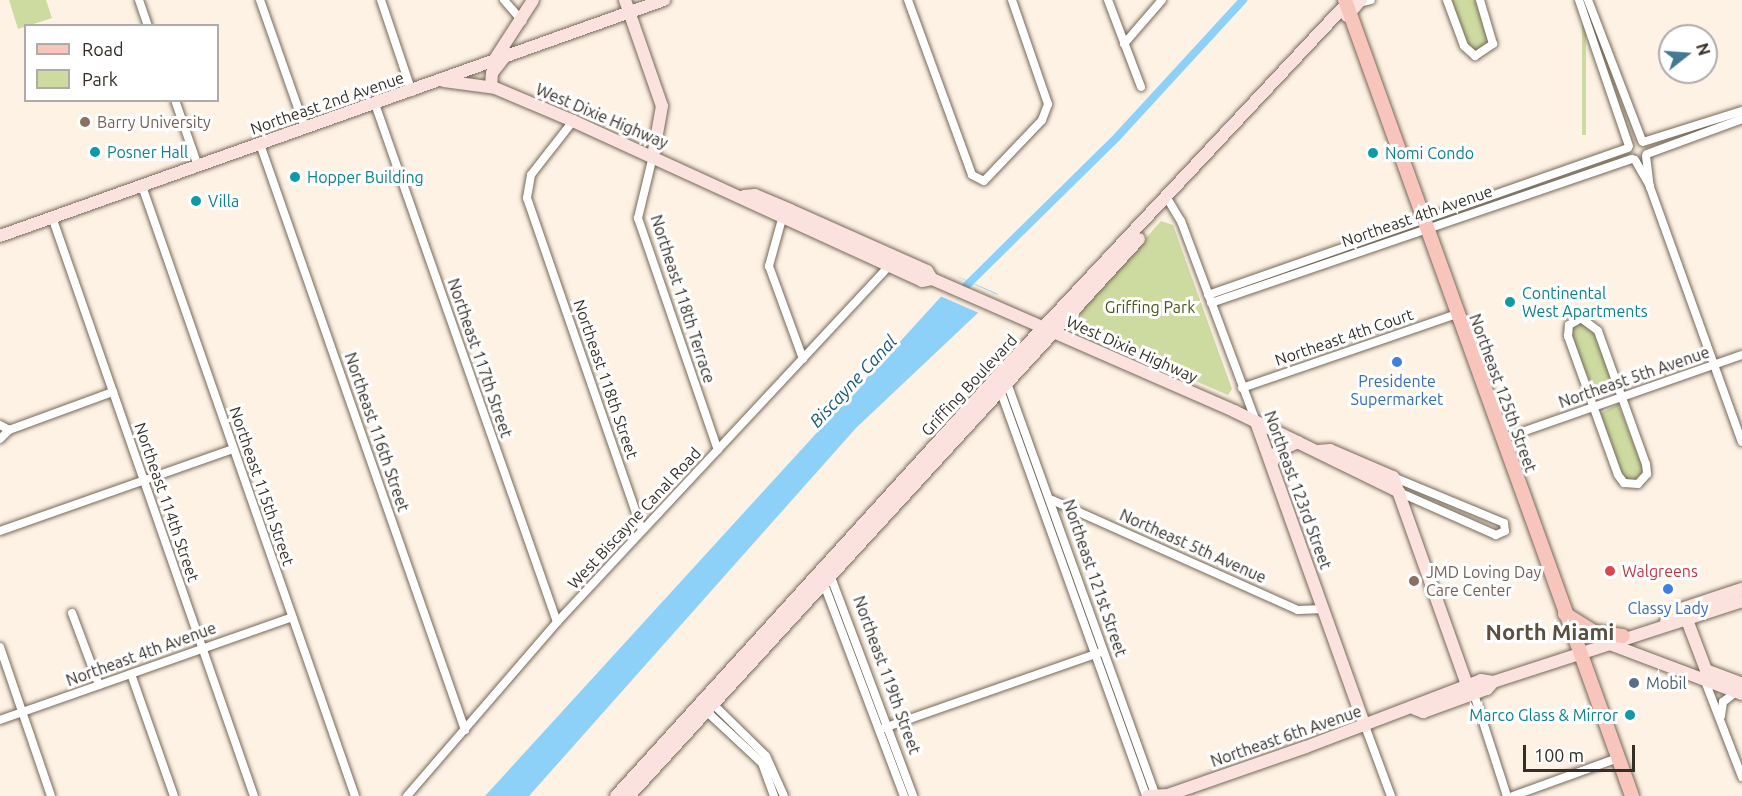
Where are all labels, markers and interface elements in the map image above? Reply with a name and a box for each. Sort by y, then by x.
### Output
legend [24,24,219,102]
north arrow [1658,24,1718,84]
text: Road [82,39,124,59]
text: N [1693,41,1714,58]
street label: Northeast 2nd Avenue [248,68,406,138]
text: Park [82,69,118,89]
street label: West Dixie Highway [533,79,671,153]
place label: Barry University [97,112,211,132]
marker: Barry University [78,115,92,129]
place label: Posner Hall [107,142,188,162]
place label: Nomi Condo [1385,143,1474,163]
marker: Posner Hall [88,145,102,159]
marker: Nomi Condo [1366,146,1380,160]
place label: Hopper Building [307,167,424,187]
marker: Hopper Building [288,170,302,184]
street label: Northeast 4th Avenue [1339,181,1495,251]
place label: Villa [208,191,239,211]
marker: Villa [189,194,203,208]
street label: Northeast 118th Terrace [647,212,719,386]
street label: Northeast 117th Street [444,276,516,440]
place label: Continental West Apartments [1522,283,1648,321]
marker: Continental West Apartments [1503,295,1517,309]
street label: Northeast 118th Street [570,297,642,461]
park label: Griffing Park [1105,297,1195,317]
street label: Northeast 4th Court [1272,304,1416,370]
street label: West Dixie Highway [1063,311,1201,387]
street label: Northeast 125th Street [1465,311,1541,475]
water label: Biscayne Canal [805,330,901,432]
street label: Griffing Boulevard [917,330,1021,440]
street label: Northeast 5th Avenue [1556,342,1712,412]
street label: Northeast 116th Street [341,350,413,514]
marker: Presidente Supermarket [1390,355,1404,369]
place label: Presidente Supermarket [1351,371,1443,409]
street label: Northeast 115th Street [226,404,298,568]
street label: Northeast 123rd Street [1260,408,1336,572]
street label: Northeast 114th Street [131,420,203,584]
street label: West Biscayne Canal Road [563,443,705,593]
street label: Northeast 121st Street [1059,497,1131,659]
street label: Northeast 5th Avenue [1117,505,1269,587]
place label: Walgreens [1622,561,1698,581]
place label: JMD Loving Day Care Center [1426,562,1541,600]
marker: Walgreens [1603,564,1617,578]
marker: JMD Loving Day Care Center [1407,574,1421,588]
marker: Classy Lady [1661,582,1675,596]
street label: Northeast 119th Street [849,593,925,757]
place label: Classy Lady [1628,598,1708,618]
street label: Northeast 4th Avenue [63,618,219,690]
district label: North Miami [1486,619,1614,645]
place label: Mobil [1646,673,1687,693]
marker: Mobil [1627,676,1641,690]
street label: Northeast 6th Avenue [1208,701,1364,771]
place label: Marco Glass & Mirror [1469,705,1618,725]
marker: Marco Glass & Mirror [1623,708,1637,722]
scale bar [1526,733,1638,771]
text: 100 m [1534,745,1584,765]

